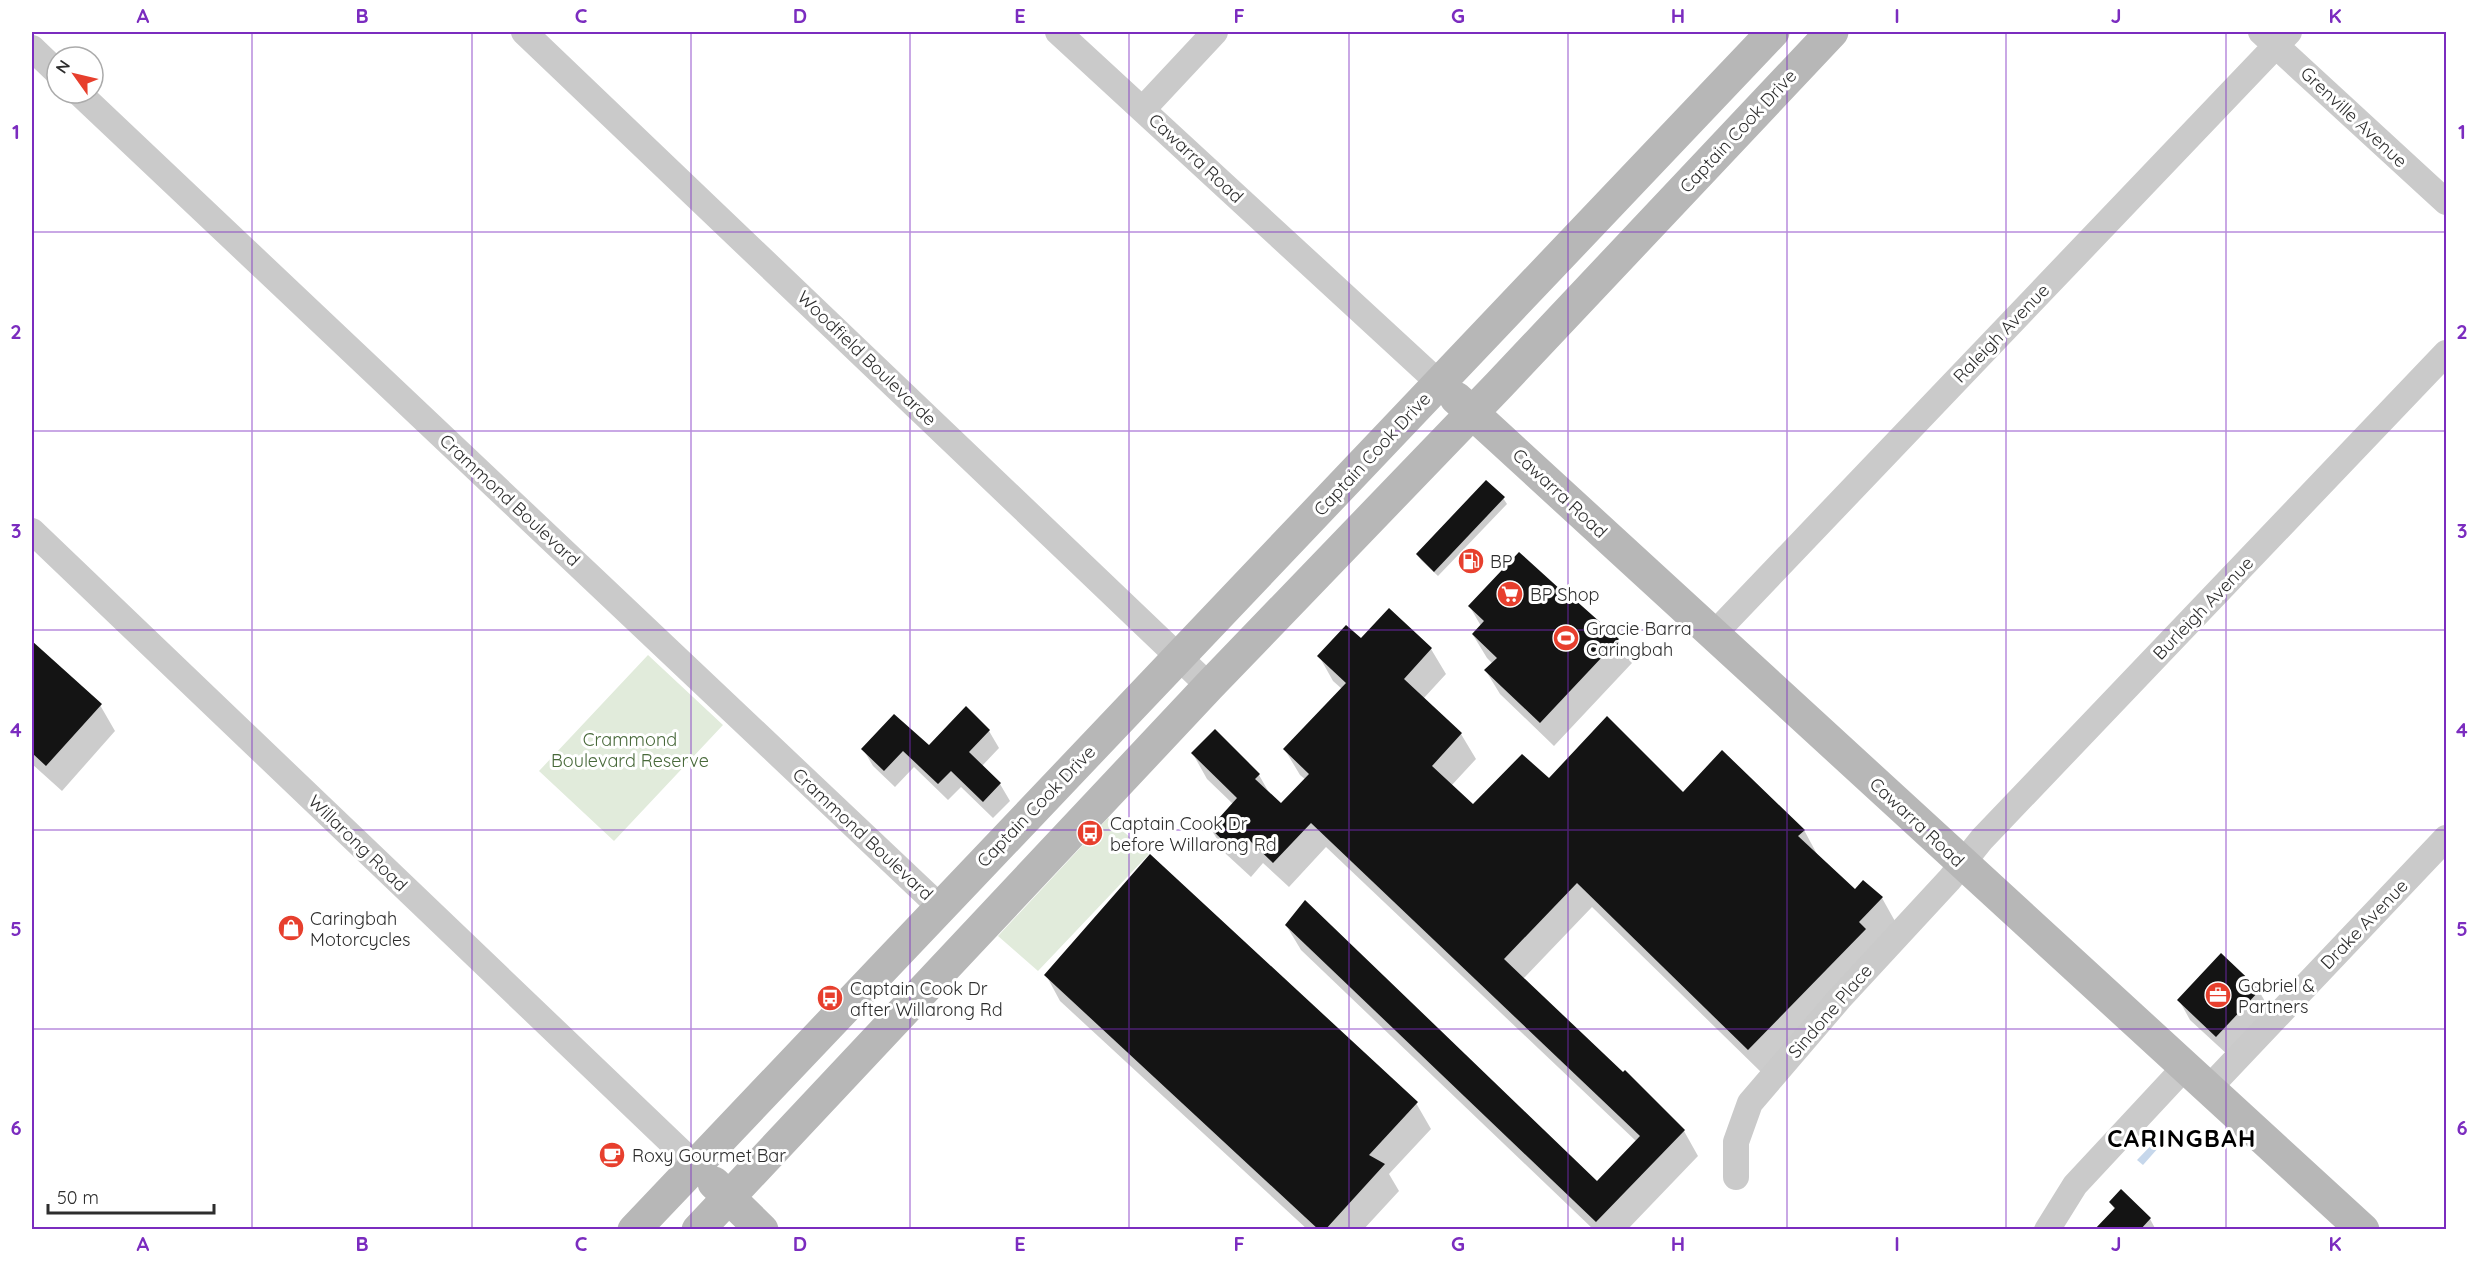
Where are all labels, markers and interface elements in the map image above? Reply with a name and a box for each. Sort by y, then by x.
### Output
text: A [137,3,150,28]
text: B [355,3,369,28]
text: C [575,3,588,28]
text: D [793,3,807,28]
text: E [1014,3,1026,28]
text: F [1233,3,1245,28]
text: G [1451,3,1465,28]
text: H [1671,3,1685,28]
text: I [1894,3,1900,28]
text: J [2110,3,2122,28]
text: K [2328,3,2342,28]
north arrow [45,45,105,105]
text: N [51,56,74,77]
street label: Grenville Avenue [2296,62,2412,172]
street label: Captain Cook Drive [1675,64,1801,198]
street label: Cawarra Road [1144,108,1248,208]
text: 1 [12,119,20,144]
text: 1 [2458,119,2466,144]
street label: Raleigh Avenue [1948,279,2054,387]
street label: Woodfield Boulevarde [793,286,941,430]
text: 2 [10,319,22,344]
text: 2 [2456,319,2468,344]
street label: Captain Cook Drive [1309,387,1435,521]
street label: Crammond Boulevard [435,429,585,571]
street label: Cawarra Road [1508,443,1612,543]
text: 3 [11,518,21,543]
text: 3 [2457,518,2467,543]
fuel station icon: BP [1456,546,1486,576]
place label: BP [1490,550,1512,573]
street label: Burleigh Avenue [2148,552,2258,664]
supermarket icon: BP Shop [1495,579,1525,609]
place label: BP Shop [1530,583,1600,606]
place label: Gracie Barra Caringbah [1586,617,1692,661]
sports icon: Gracie Barra Caringbah [1551,623,1581,653]
text: 4 [10,717,22,742]
text: 4 [2456,717,2468,742]
park label: Crammond Boulevard Reserve [551,728,709,772]
street label: Captain Cook Drive [972,740,1100,872]
street label: Crammond Boulevard [788,763,938,905]
street label: Cawarra Road [1865,772,1969,872]
street label: Willarong Road [304,790,412,896]
place label: Captain Cook Dr before Willarong Rd [1110,812,1277,856]
bus stop icon: Captain Cook Dr before Willarong Rd [1075,818,1105,848]
street label: Drake Avenue [2315,874,2413,974]
place label: Caringbah Motorcycles [310,907,411,951]
shop icon: Caringbah Motorcycles [276,913,306,943]
text: 5 [10,916,22,941]
text: 5 [2456,916,2468,941]
street label: Sindone Place [1783,959,1877,1063]
place label: Gabriel & Partners [2238,974,2315,1018]
place label: Captain Cook Dr after Willarong Rd [850,977,1003,1021]
office icon: Gabriel & Partners [2203,980,2233,1010]
bus stop icon: Captain Cook Dr after Willarong Rd [815,983,845,1013]
text: 6 [10,1115,22,1140]
text: 6 [2456,1115,2468,1140]
district label: CARINGBAH [2107,1123,2257,1153]
cafe icon: Roxy Gourmet Bar [597,1140,627,1170]
place label: Roxy Gourmet Bar [632,1144,786,1167]
scale bar [48,1177,214,1215]
text: 50 m [57,1186,99,1209]
text: A [137,1231,150,1256]
text: B [355,1231,369,1256]
text: C [575,1231,588,1256]
text: D [793,1231,807,1256]
text: E [1014,1231,1026,1256]
text: F [1233,1231,1245,1256]
text: G [1451,1231,1465,1256]
text: H [1671,1231,1685,1256]
text: I [1894,1231,1900,1256]
text: J [2110,1231,2122,1256]
text: K [2328,1231,2342,1256]

